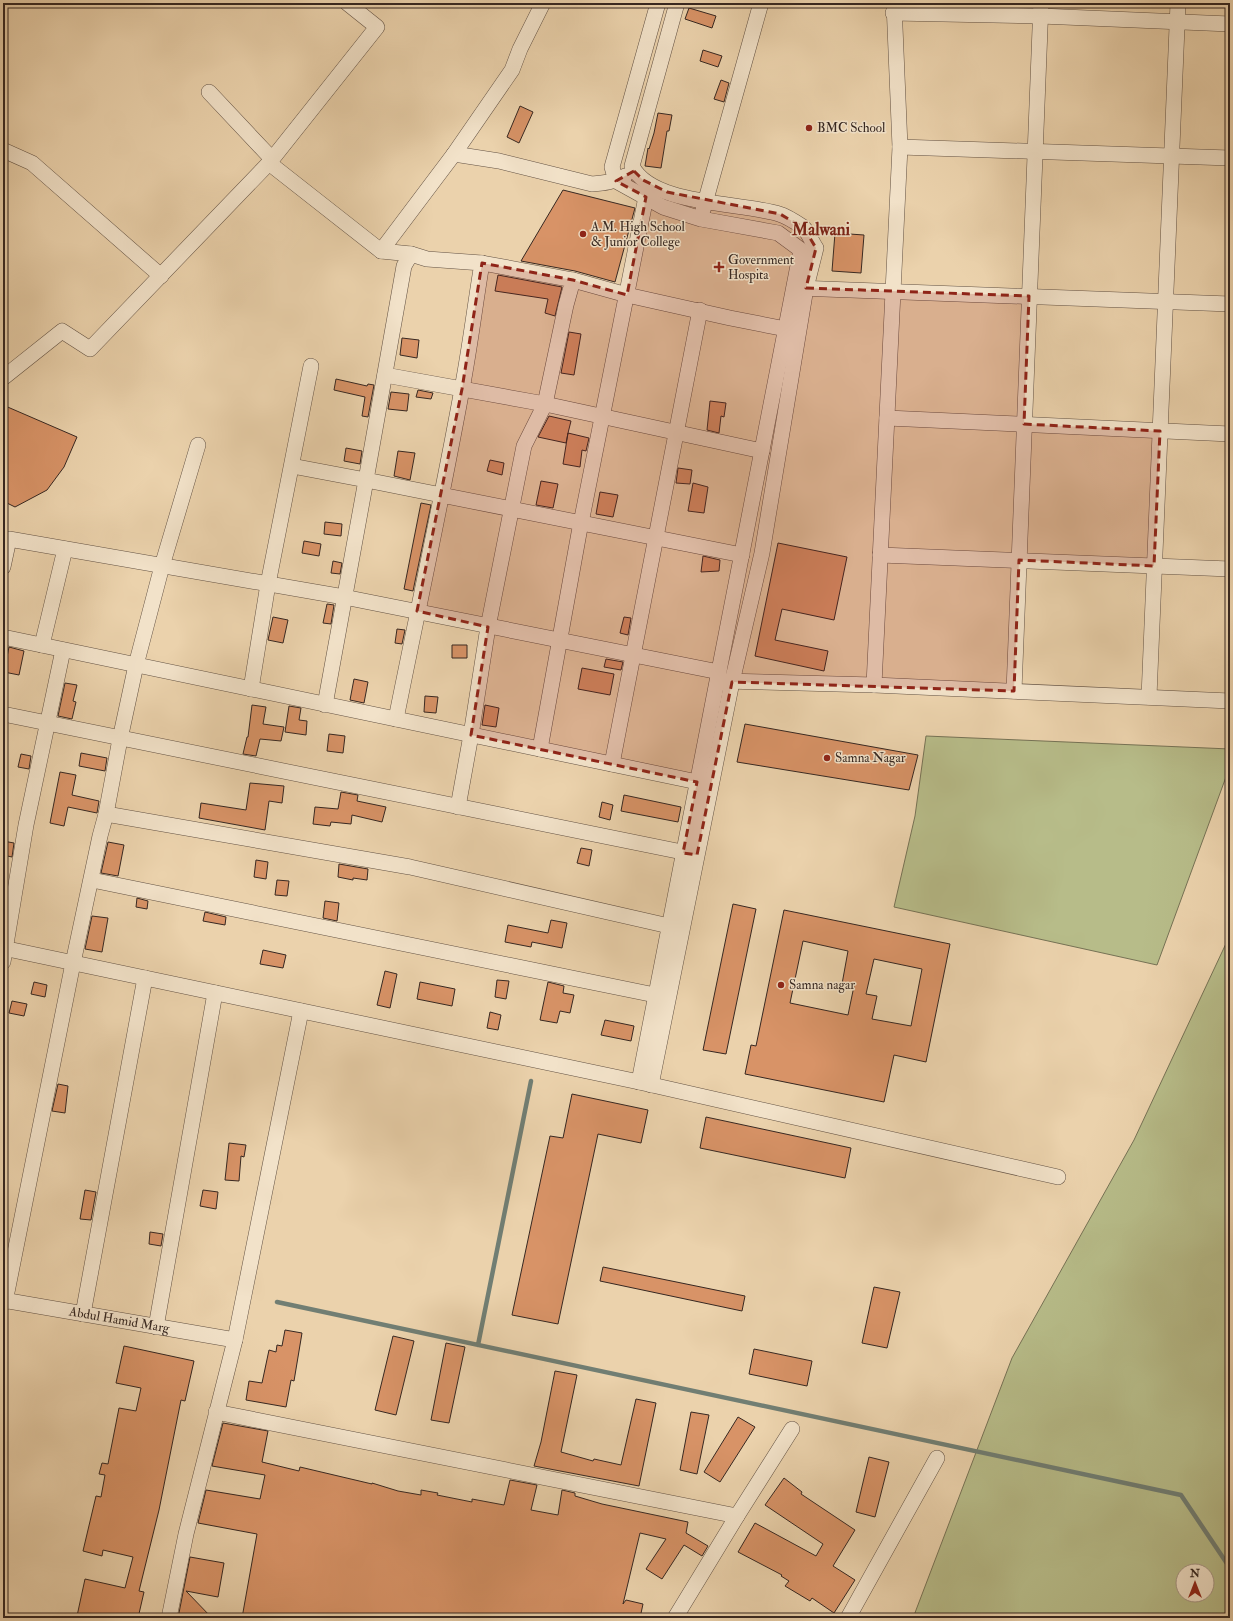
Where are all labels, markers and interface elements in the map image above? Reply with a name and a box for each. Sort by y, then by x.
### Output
place label: BMC School [817,120,886,136]
marker: BMC School [804,123,814,133]
place label: A.M. High School & Junior College [590,219,685,250]
district label: Malwani [791,219,851,240]
marker: A.M. High School & Junior College [578,229,588,239]
place label: Government Hospita [728,252,794,284]
marker: Government Hospita [713,261,725,273]
place label: Samna Nagar [835,750,906,766]
marker: Samna Nagar [822,753,832,763]
place label: Samna nagar [789,977,855,993]
marker: Samna nagar [776,980,786,990]
street label: Abdul Hamid Marg [67,1303,171,1337]
north arrow [1175,1563,1215,1603]
text: N [1189,1567,1201,1580]

